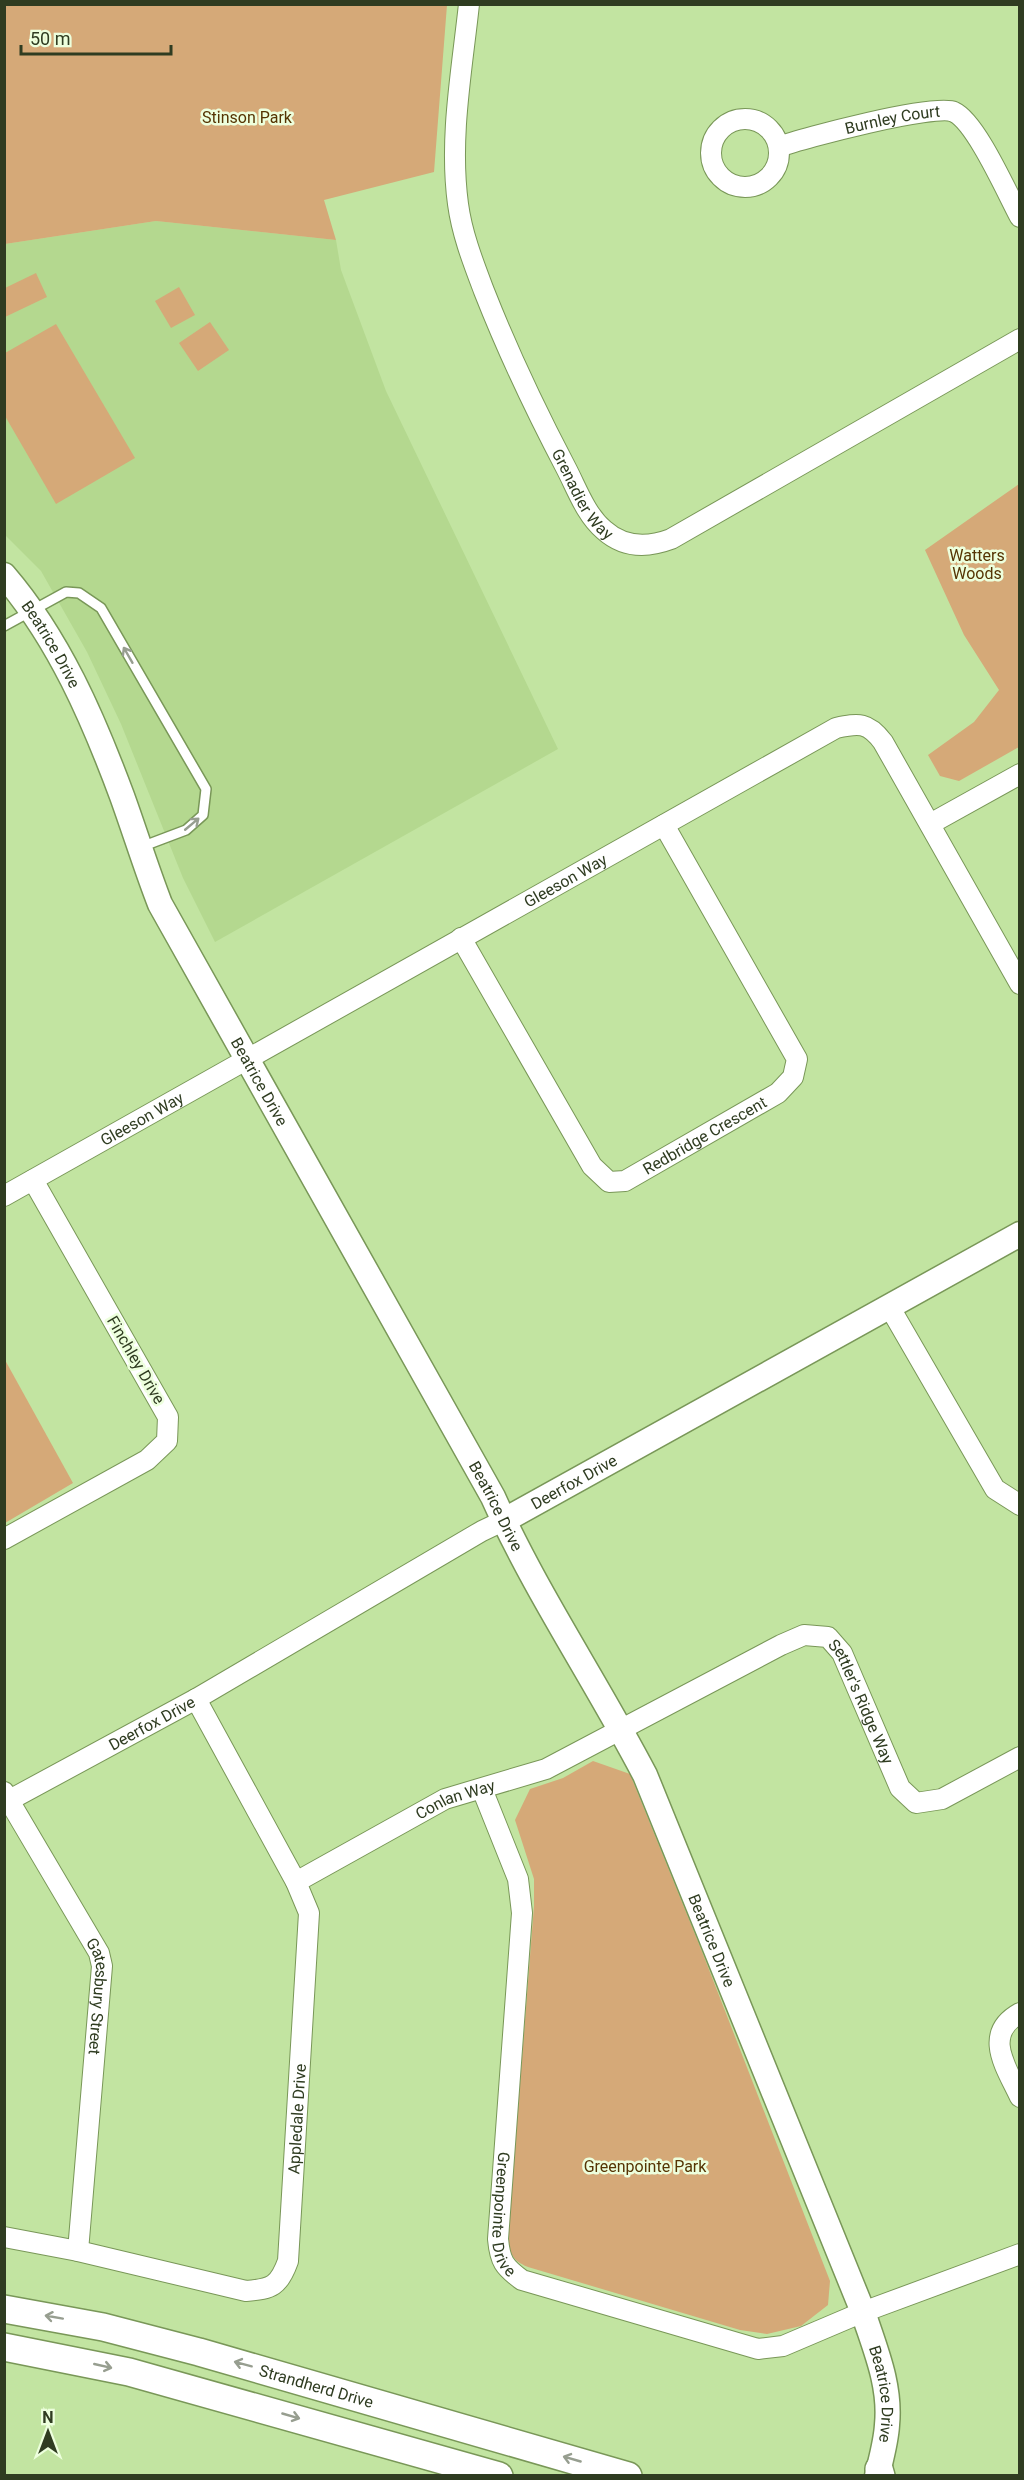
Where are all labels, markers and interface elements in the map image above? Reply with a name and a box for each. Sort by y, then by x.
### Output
scale bar [21,18,171,56]
text: 50 m [30,28,70,49]
street label: Burnley Court [843,101,941,138]
park label: Stinson Park [202,108,293,127]
street label: Grenadier Way [548,445,617,544]
park label: Watters Woods [949,546,1005,583]
street label: Beatrice Drive [18,597,84,691]
one-way arrow [122,647,134,664]
one-way arrow [184,817,199,831]
street label: Gleeson Way [521,849,610,911]
street label: Beatrice Drive [227,1034,292,1129]
street label: Gleeson Way [97,1087,187,1149]
street label: Redbridge Crescent [639,1092,770,1178]
street label: Finchley Drive [103,1313,169,1407]
street label: Deerfox Drive [528,1450,620,1513]
street label: Beatrice Drive [465,1458,527,1554]
street label: Settler's Ridge Way [825,1635,898,1767]
street label: Deerfox Drive [105,1692,198,1754]
street label: Conlan Way [412,1775,497,1823]
street label: Beatrice Drive [685,1891,740,1990]
street label: Gatesbury Street [83,1934,112,2056]
street label: Appledale Drive [284,2063,309,2175]
street label: Greenpointe Drive [488,2151,520,2280]
park label: Greenpointe Park [584,2157,707,2176]
one-way arrow [44,2312,64,2323]
street label: Beatrice Drive [865,2343,897,2444]
one-way arrow [234,2357,253,2369]
one-way arrow [93,2360,112,2372]
street label: Strandherd Drive [257,2360,376,2411]
north arrow [18,2402,78,2462]
text: N [42,2408,54,2427]
one-way arrow [282,2411,301,2422]
one-way arrow [562,2453,581,2464]

